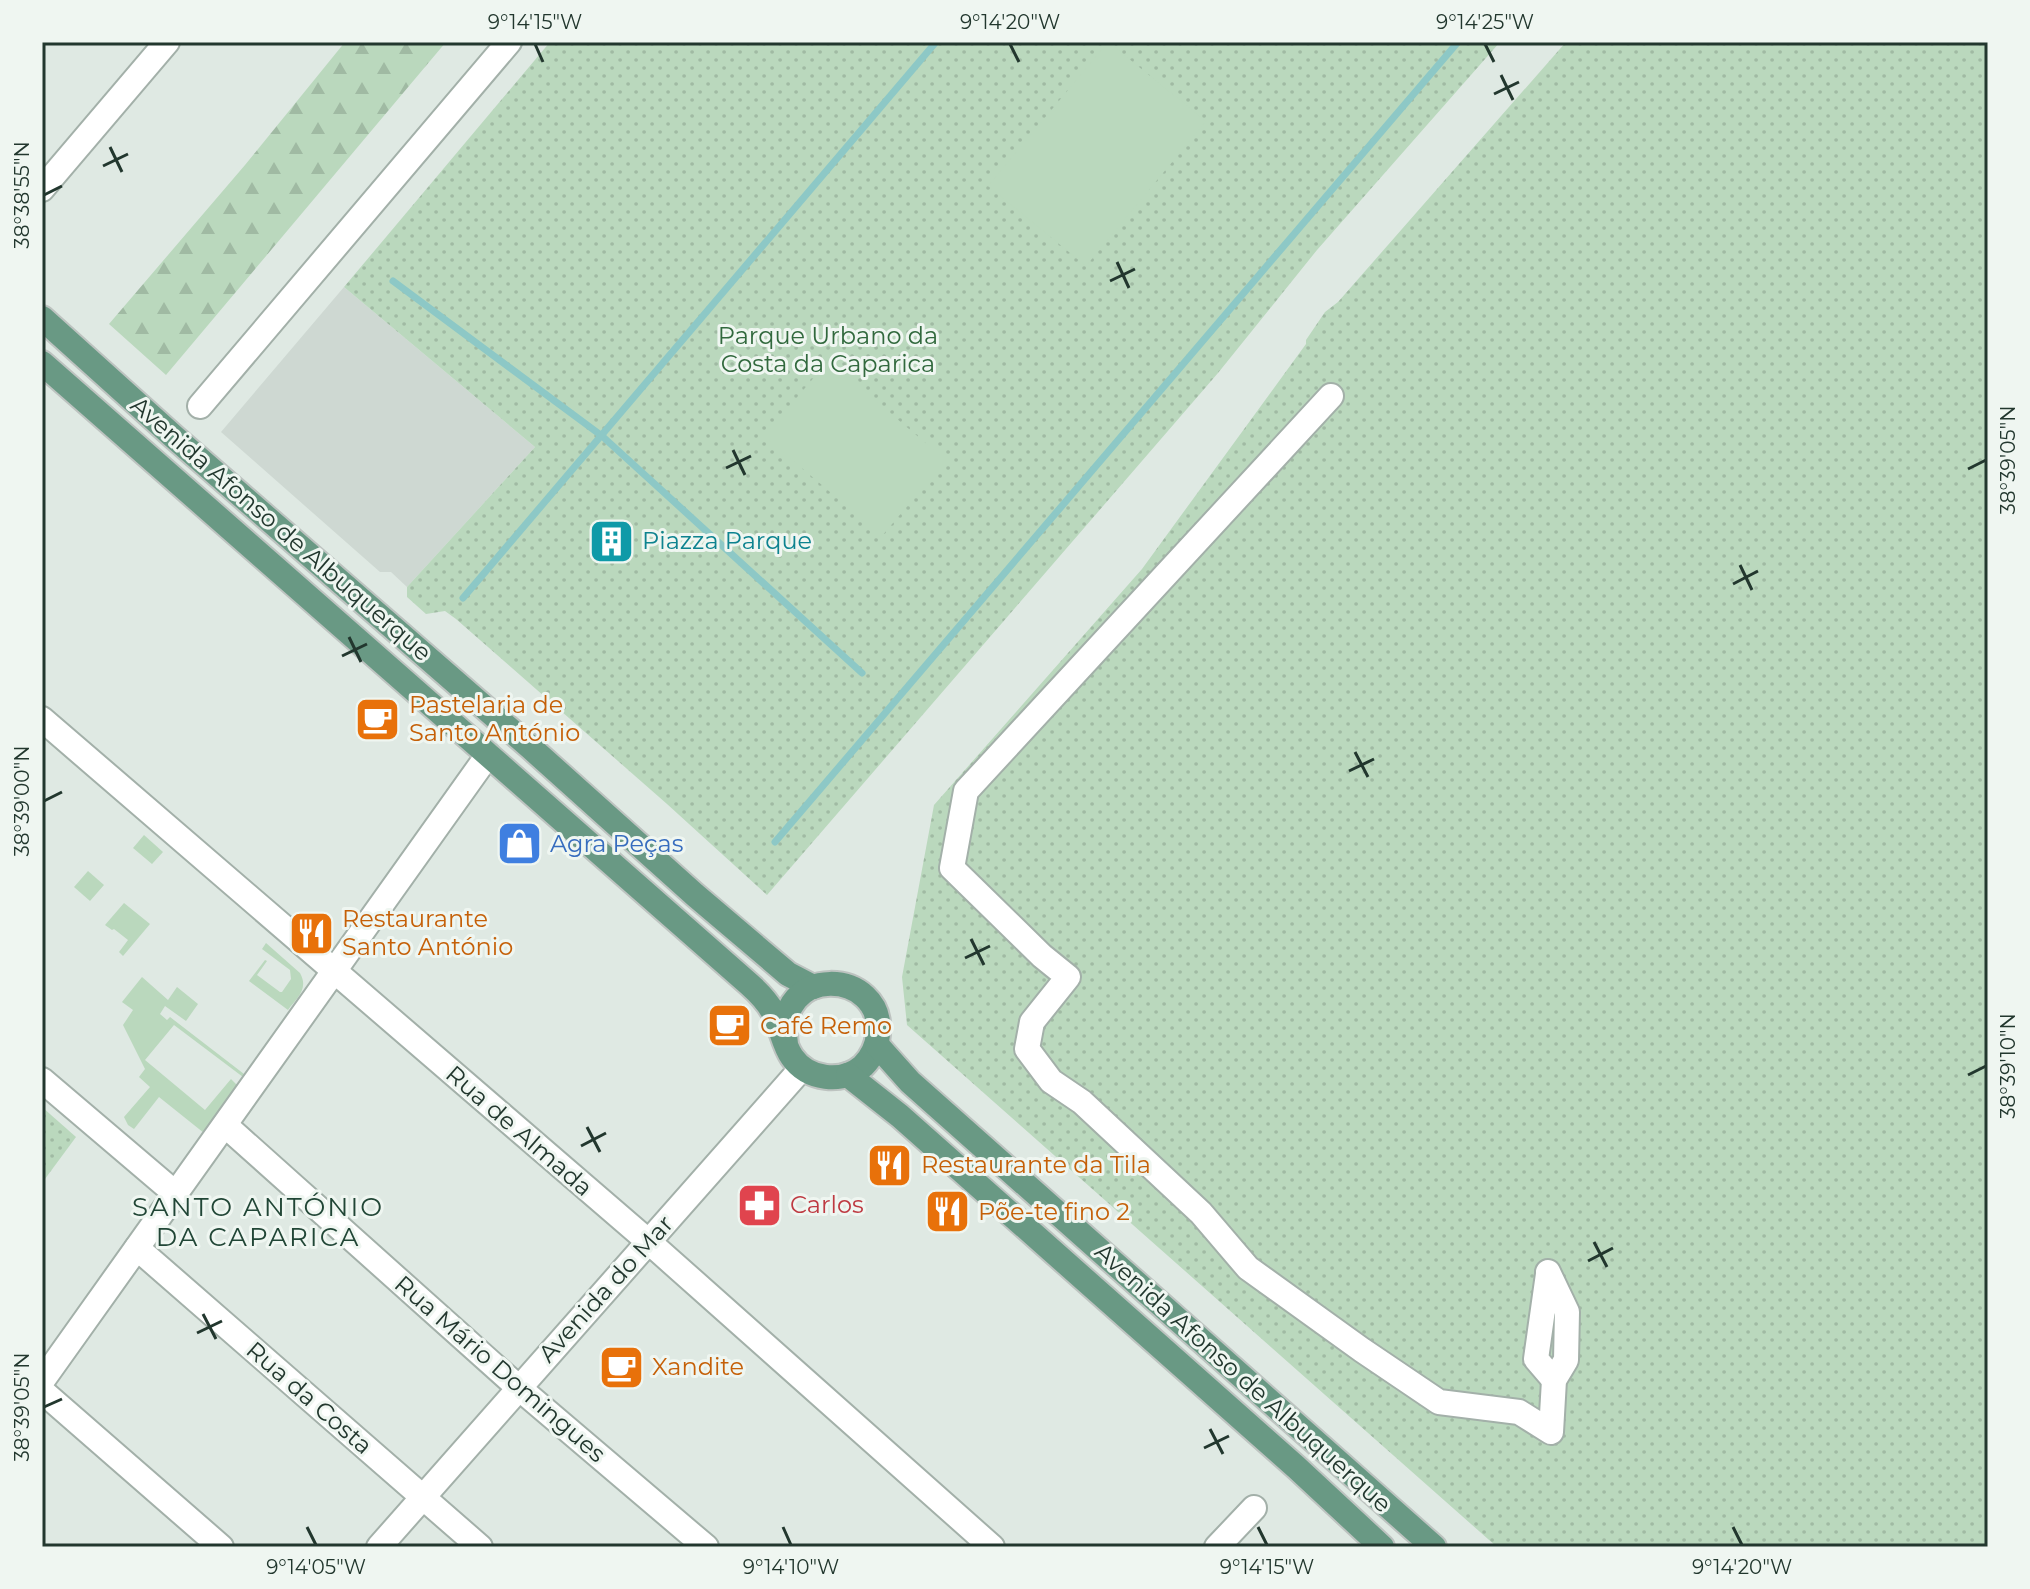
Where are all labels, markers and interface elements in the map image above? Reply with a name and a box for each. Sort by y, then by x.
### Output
text: 9°14'15"W [488,10,582,34]
text: 9°14'20"W [960,10,1060,34]
text: 9°14'25"W [1436,10,1534,34]
text: 38°38'55"N [10,141,34,249]
park label: Parque Urbano da Costa da Caparica [718,321,938,378]
street label: Avenida Afonso de Albuquerque [125,390,438,667]
text: 38°39'05"N [1996,406,2020,514]
building icon: Piazza Parque [587,517,635,565]
place label: Piazza Parque [642,526,812,555]
place label: Pastelaria de Santo António [409,690,580,747]
cafe icon: Pastelaria de Santo António [354,695,402,743]
text: 38°39'00"N [10,746,34,856]
shop icon: Agra Peças [495,820,543,868]
place label: Agra Peças [550,829,683,858]
place label: Restaurante Santo António [342,904,513,961]
restaurant icon: Restaurante Santo António [287,909,335,957]
cafe icon: Café Remo [705,1002,753,1050]
place label: Café Remo [760,1011,892,1040]
text: 38°39'10"N [1996,1013,2020,1119]
street label: Rua de Almada [440,1059,599,1202]
restaurant icon: Restaurante da Tila [866,1141,914,1189]
place label: Restaurante da Tila [921,1150,1151,1179]
pharmacy icon: Carlos [735,1181,783,1229]
restaurant icon: Põe-te fino 2 [923,1188,971,1236]
place label: Carlos [790,1190,864,1219]
district label: SANTO ANTÓNIO DA CAPARICA [132,1191,384,1253]
place label: Põe-te fino 2 [978,1197,1130,1226]
street label: Avenida do Mar [532,1209,679,1368]
street label: Avenida Afonso de Albuquerque [1089,1237,1398,1518]
street label: Rua Mário Domingues [389,1269,612,1468]
street label: Rua da Costa [240,1335,378,1460]
cafe icon: Xandite [597,1343,645,1391]
place label: Xandite [652,1352,744,1381]
text: 38°39'05"N [10,1353,34,1461]
text: 9°14'05"W [266,1555,366,1579]
text: 9°14'10"W [743,1555,839,1579]
text: 9°14'15"W [1220,1555,1314,1579]
text: 9°14'20"W [1692,1555,1792,1579]

